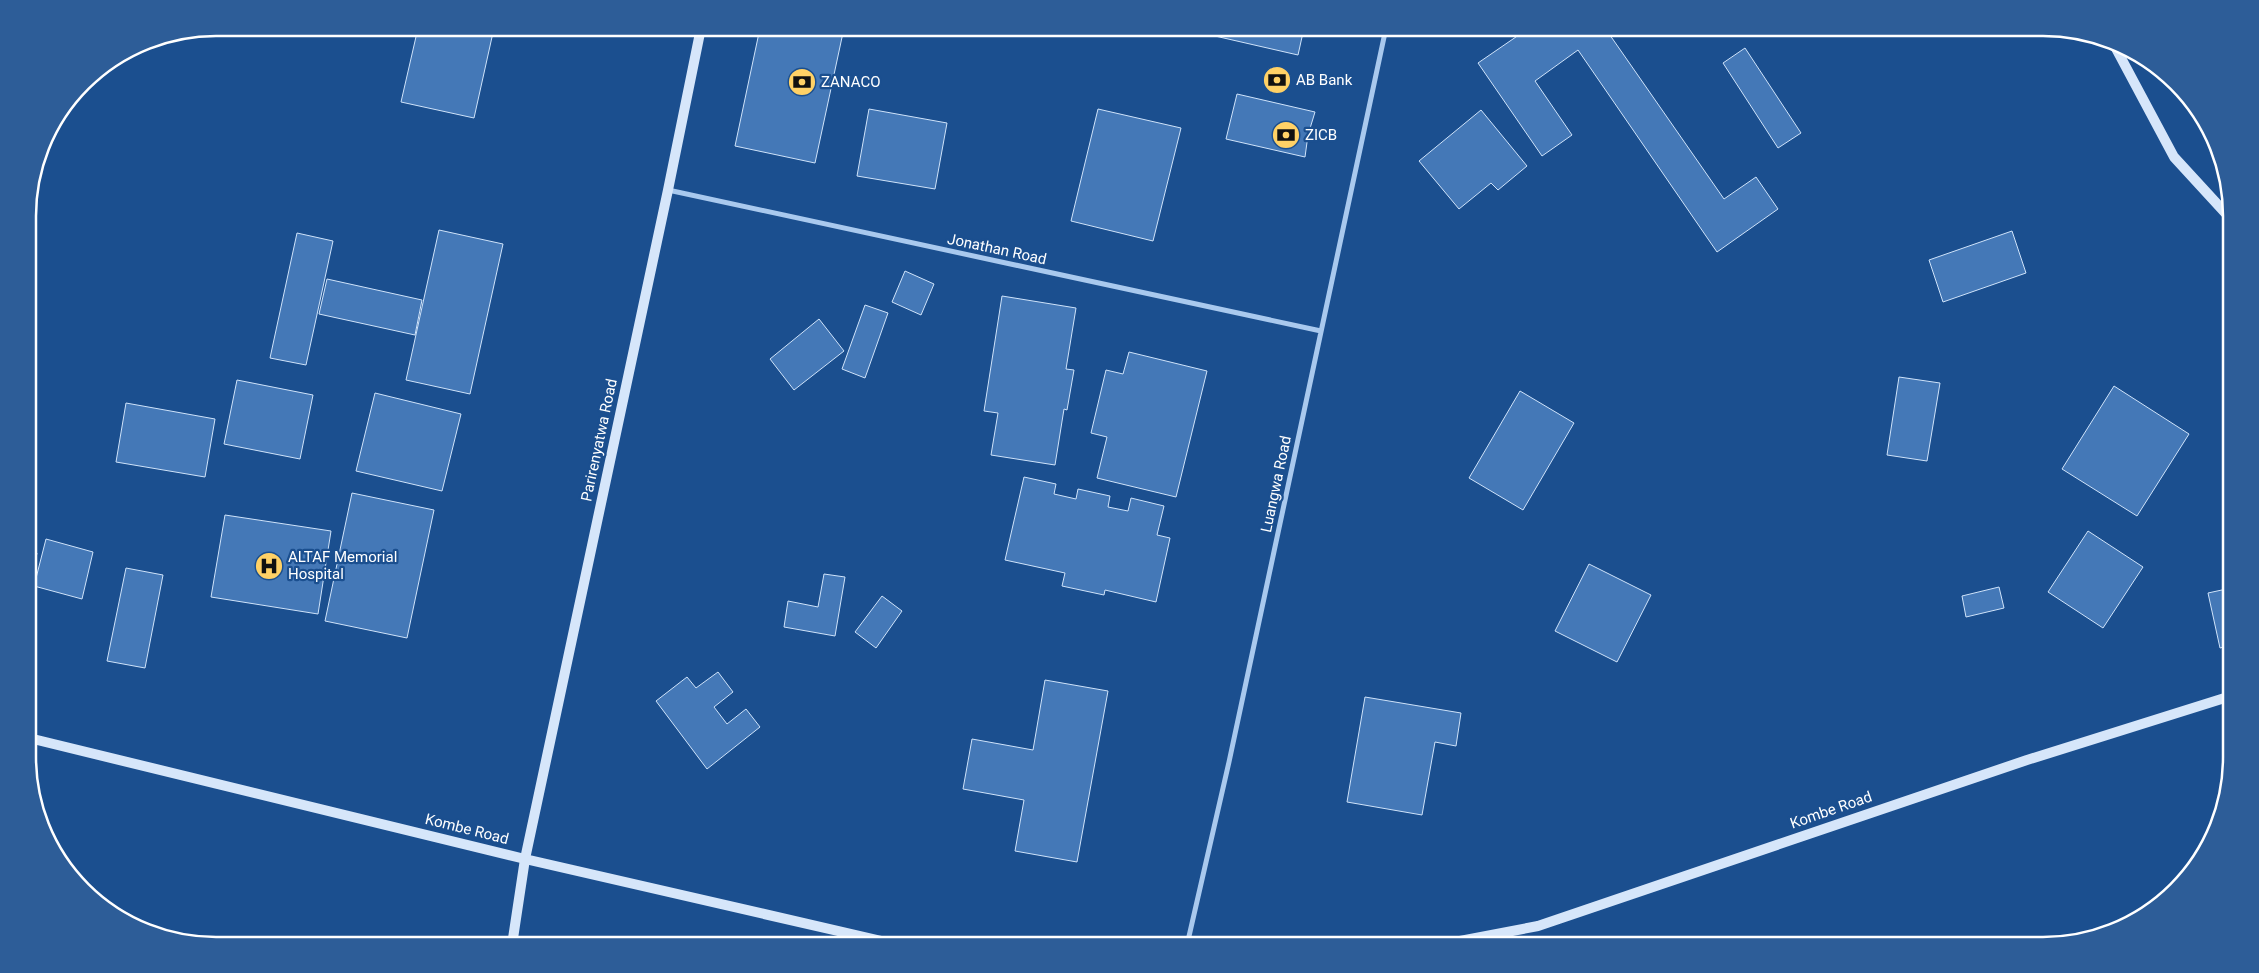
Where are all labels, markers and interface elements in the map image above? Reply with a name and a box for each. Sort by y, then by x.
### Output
bank icon: AB Bank [1262,65,1292,95]
bank icon: ZANACO [787,67,817,97]
place label: AB Bank [1296,71,1353,89]
place label: ZANACO [821,73,881,91]
bank icon: ZICB [1271,120,1301,150]
place label: ZICB [1305,126,1337,144]
street label: Jonathan Road [946,230,1048,268]
street label: Parirenyatwa Road [577,377,621,503]
street label: Luangwa Road [1257,434,1295,534]
place label: ALTAF Memorial Hospital [288,548,397,583]
hospital icon: ALTAF Memorial Hospital [254,551,284,581]
street label: Kombe Road [1788,788,1874,832]
street label: Kombe Road [423,810,511,848]

